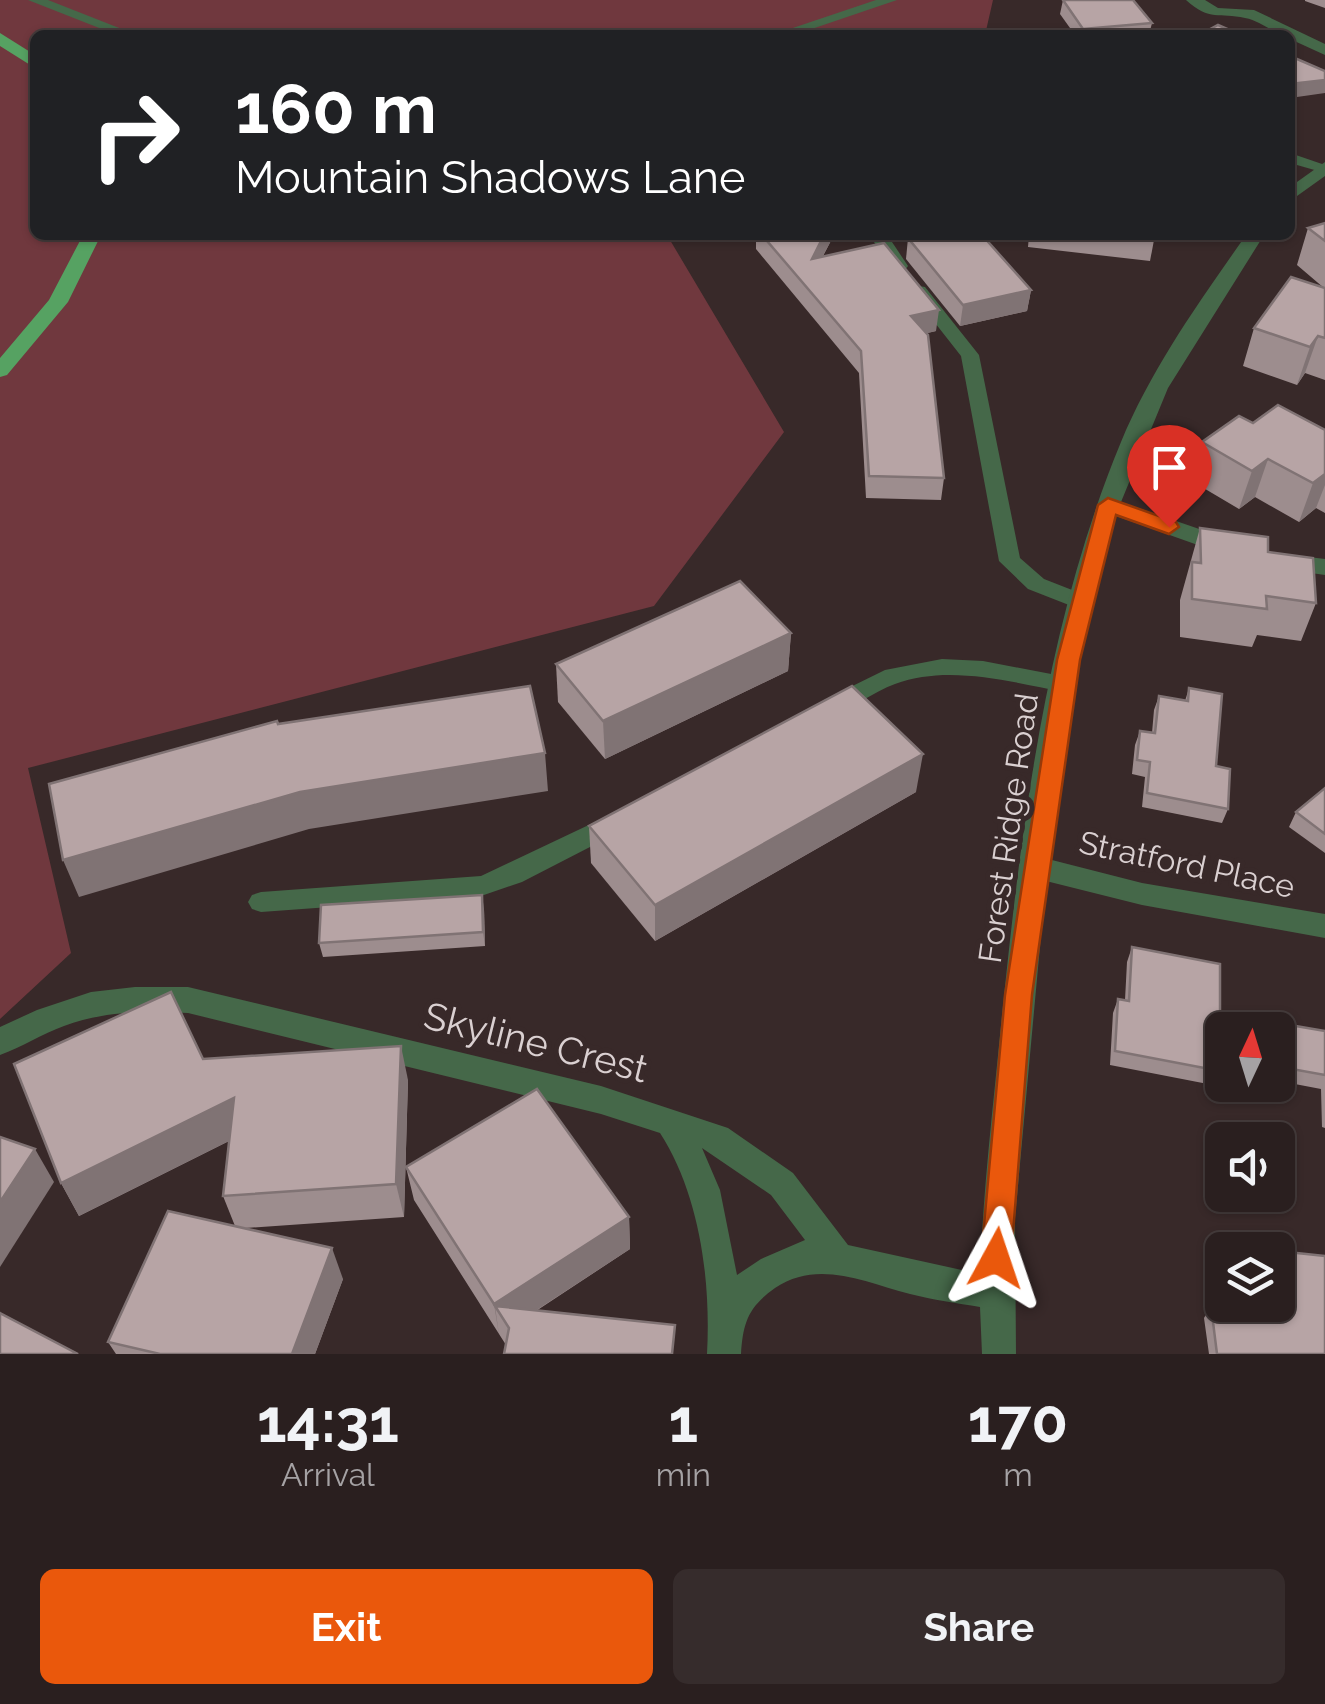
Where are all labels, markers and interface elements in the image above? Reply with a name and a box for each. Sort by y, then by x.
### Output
text: 160 m [235,67,437,149]
icon: right [70,70,200,200]
text: Mountain Shadows Lane [235,151,745,204]
pin [1127,425,1212,528]
icon: arrive [1142,440,1197,495]
street label: Forest Ridge Road [971,691,1045,965]
street label: Stratford Place [1076,823,1298,905]
street label: Skyline Crest [420,992,653,1092]
north arrow [1205,1012,1295,1102]
map controls [1205,1012,1295,1322]
button: sound [1205,1122,1295,1212]
position arrow [944,1206,1048,1310]
button: layers [1205,1232,1295,1322]
text: 14:31 [257,1386,399,1456]
text: 1 [669,1386,698,1456]
text: 170 [968,1386,1068,1456]
text: Arrival [281,1456,375,1493]
text: min [656,1456,711,1493]
text: m [1003,1456,1033,1493]
button: Exit [40,1569,653,1684]
button: Share [673,1569,1285,1684]

